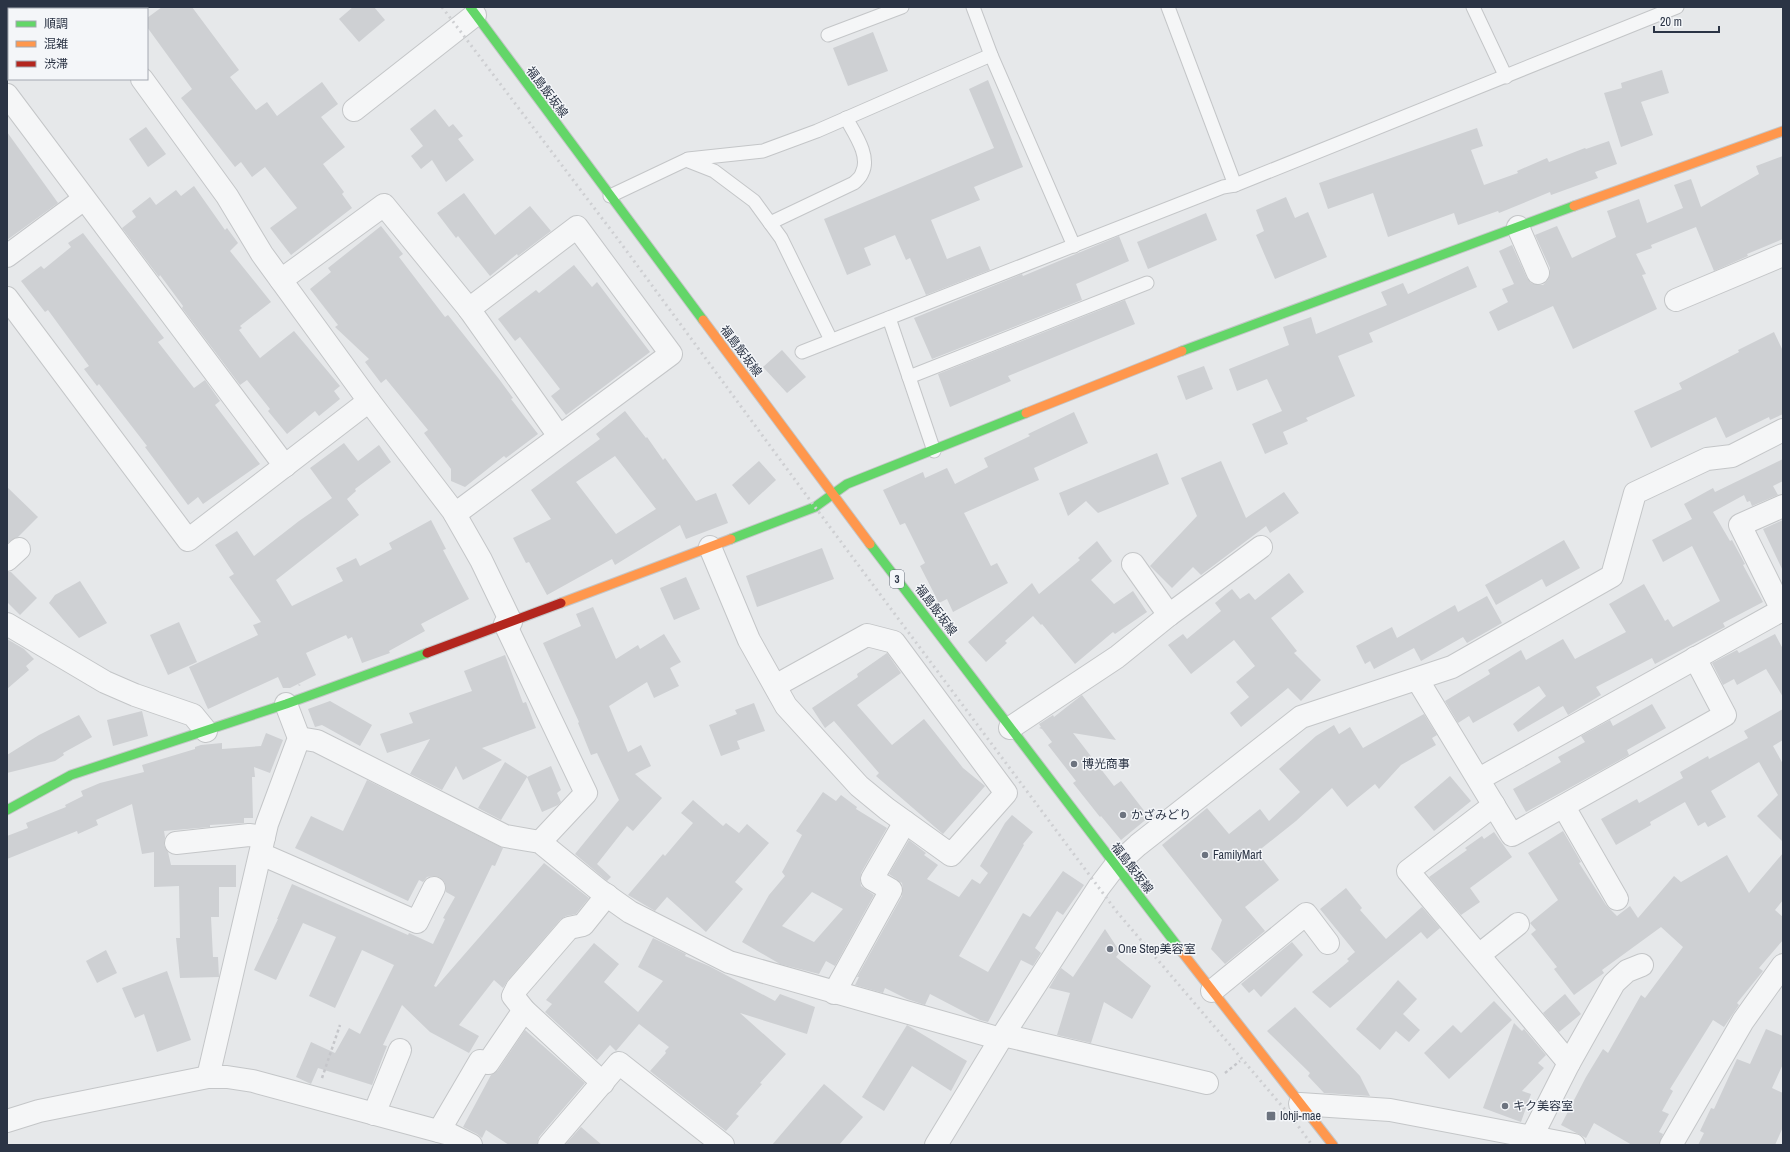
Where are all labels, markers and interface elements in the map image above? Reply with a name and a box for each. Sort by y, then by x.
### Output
legend [8,8,148,80]
scale bar [1654,8,1719,34]
text: 20 m [1660,14,1682,30]
text: 順調 [44,16,68,32]
text: 混雑 [44,36,68,52]
text: 渋滞 [44,56,68,72]
street label: 福島飯坂線 [523,63,571,121]
street label: 福島飯坂線 [717,322,765,380]
road number: 3 [890,570,904,588]
street label: 福島飯坂線 [912,581,960,639]
place label: 博光商事 [1082,756,1130,772]
marker: 博光商事 [1069,759,1079,769]
place label: かざみどり [1131,807,1191,823]
marker: かざみどり [1118,810,1128,820]
street label: 福島飯坂線 [1107,839,1157,897]
place label: FamilyMart [1213,847,1262,863]
marker: FamilyMart [1200,850,1210,860]
place label: One Step美容室 [1118,941,1196,957]
marker: One Step美容室 [1105,944,1115,954]
place label: キク美容室 [1513,1098,1573,1114]
marker: キク美容室 [1500,1101,1510,1111]
place label: Iohji-mae [1280,1108,1321,1124]
marker: Iohji-mae [1265,1110,1277,1122]

